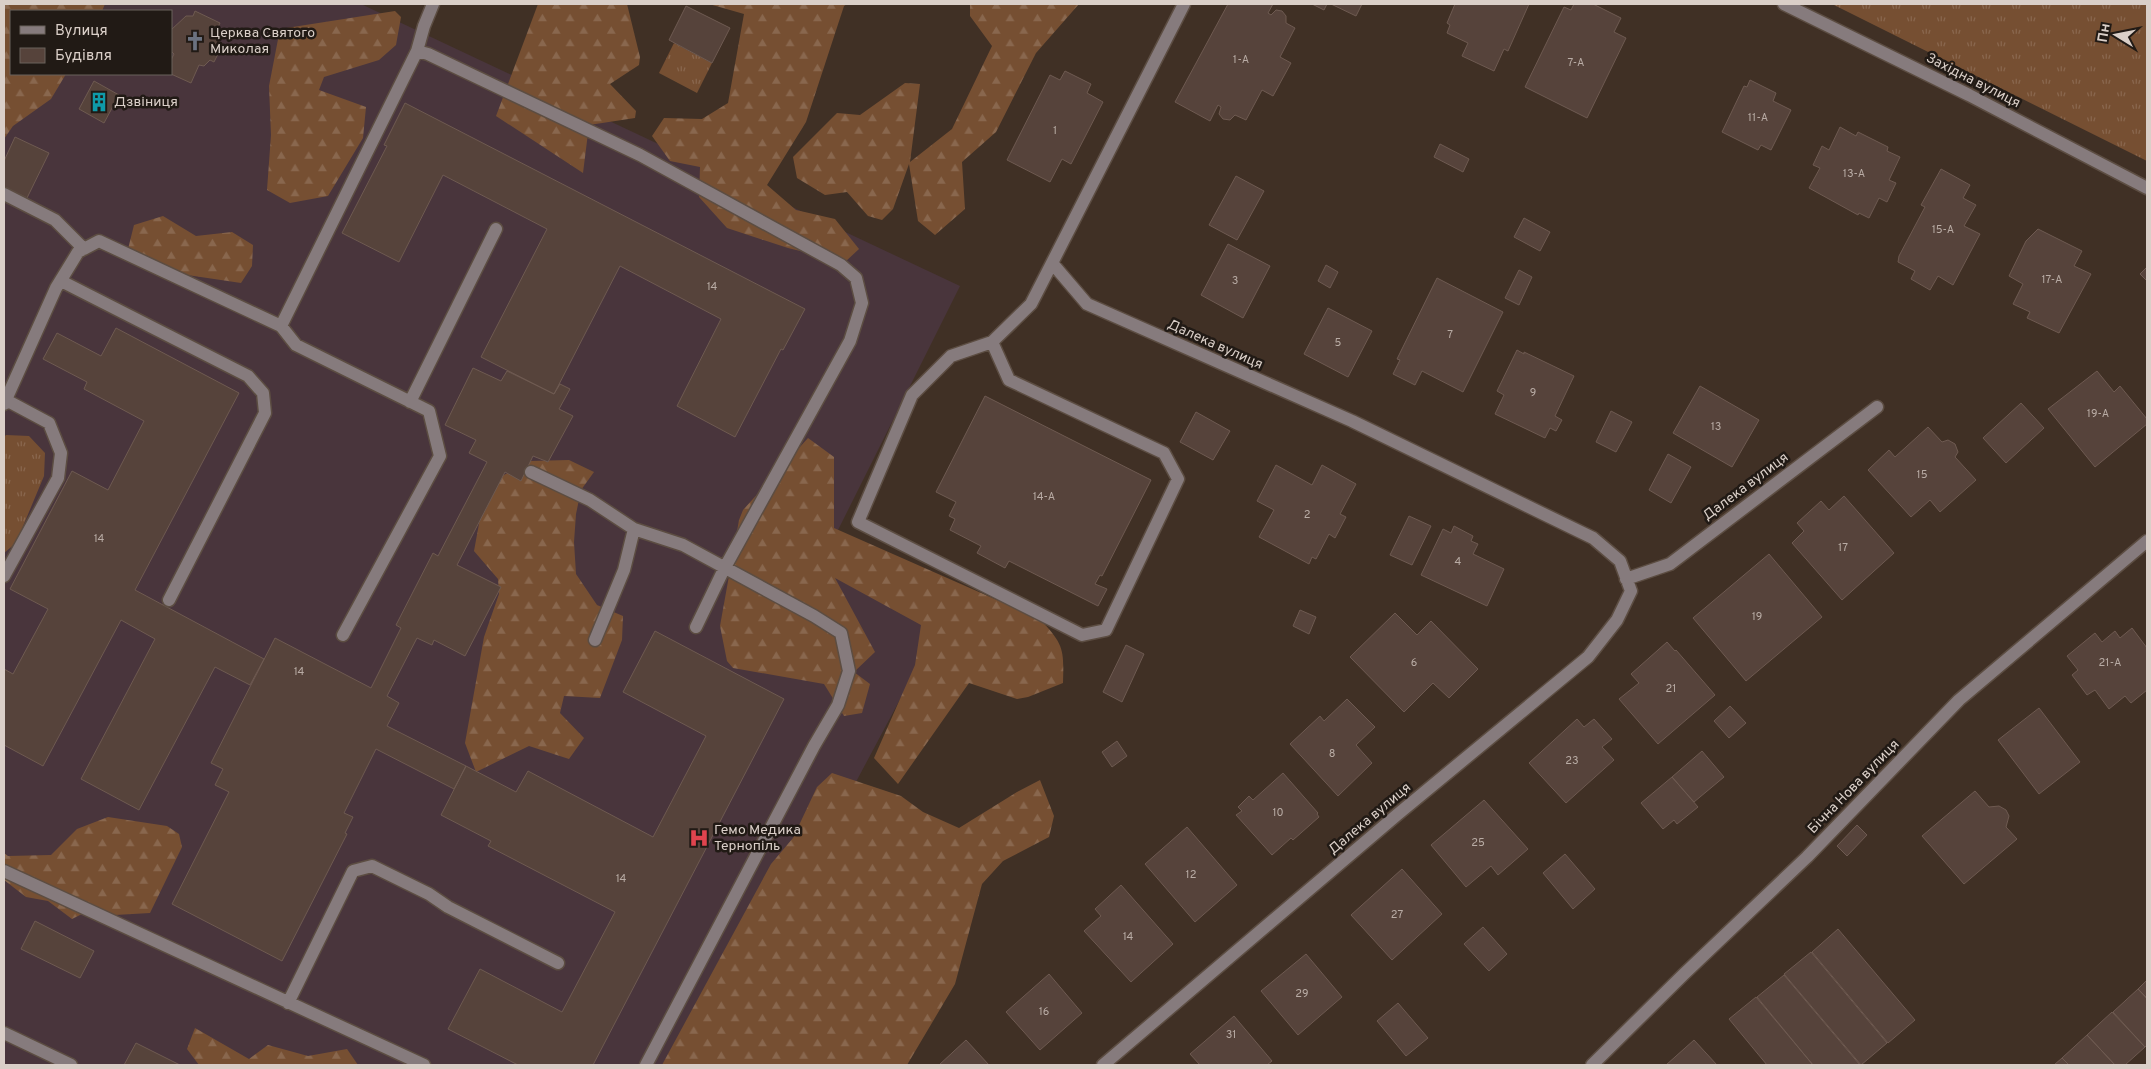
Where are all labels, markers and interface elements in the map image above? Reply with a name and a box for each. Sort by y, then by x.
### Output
legend [10,10,172,75]
north arrow [2091,10,2141,60]
text: Вулиця [55,22,108,41]
text: Пн [2095,22,2115,44]
place label: Церква Святого Миколая [210,25,315,58]
church icon: Церква Святого Миколая [184,30,206,52]
text: Будівля [55,47,112,66]
street label: Західна вулиця [1923,50,2023,112]
house number: 1-А [1233,53,1249,67]
house number: 7-А [1568,56,1584,70]
building icon: Дзвіниця [88,91,110,113]
place label: Дзвіниця [114,94,178,111]
house number: 11-А [1748,111,1768,125]
house number: 1 [1053,124,1057,138]
house number: 13-А [1843,167,1865,181]
house number: 15-А [1932,223,1954,237]
house number: 17-А [2042,273,2062,287]
house number: 3 [1232,274,1238,288]
house number: 14 [707,280,718,294]
street label: Далека вулиця [1165,316,1265,374]
house number: 7 [1447,328,1453,342]
house number: 5 [1335,336,1342,350]
house number: 9 [1530,386,1536,400]
house number: 19-А [2087,407,2109,421]
house number: 13 [1711,420,1721,434]
street label: Далека вулиця [1700,449,1792,525]
house number: 15 [1917,468,1928,482]
house number: 14-А [1033,490,1055,504]
house number: 2 [1304,508,1310,522]
house number: 14 [94,532,105,546]
house number: 17 [1838,541,1848,555]
house number: 4 [1455,555,1462,569]
house number: 19 [1752,610,1762,624]
house number: 6 [1411,656,1417,670]
house number: 21-А [2098,656,2122,670]
house number: 14 [294,665,305,679]
house number: 21 [1666,682,1676,696]
street label: Бічна Нова вулиця [1805,736,1903,838]
house number: 8 [1329,747,1335,761]
house number: 23 [1565,754,1579,768]
street label: Далека вулиця [1325,779,1415,859]
house number: 10 [1272,806,1284,820]
place label: Гемо Медика Тернопіль [714,822,801,855]
hospital icon: Гемо Медика Тернопіль [688,827,710,849]
house number: 25 [1471,836,1485,850]
house number: 12 [1186,868,1196,882]
house number: 14 [616,872,627,886]
house number: 27 [1391,908,1403,922]
house number: 14 [1123,930,1134,944]
house number: 29 [1295,987,1309,1001]
house number: 16 [1039,1005,1049,1019]
house number: 31 [1226,1028,1236,1042]

